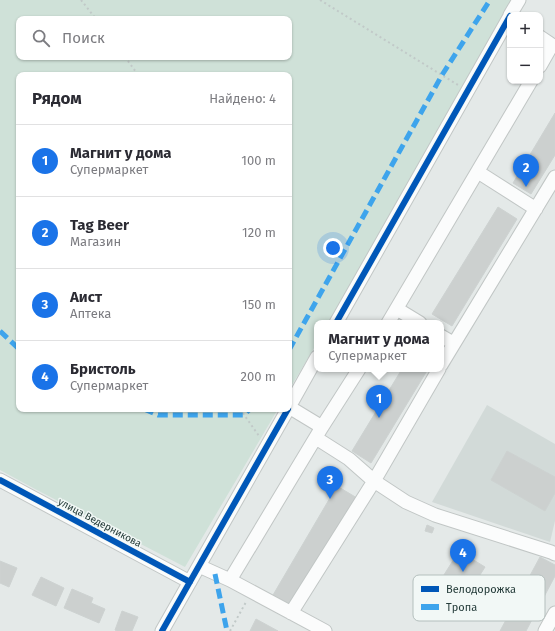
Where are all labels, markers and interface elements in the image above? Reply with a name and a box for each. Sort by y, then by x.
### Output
map controls [507,12,543,84]
button: + [507,12,543,48]
search box [16,16,292,60]
icon: search [30,27,52,49]
text: Поиск [62,29,105,47]
button: − [507,48,543,84]
text: Рядом [32,88,82,109]
text: Найдено: 4 [209,91,276,106]
text: Магнит у дома [70,144,171,162]
text: 1 [42,153,48,168]
text: 100 m [241,153,276,168]
pin: 2 [513,154,539,187]
text: Супермаркет [70,162,148,177]
text: Tag Beer [70,216,129,234]
text: 2 [42,225,48,240]
text: 120 m [242,225,276,240]
text: Магазин [70,234,121,249]
your location [323,238,343,258]
text: Аист [70,288,102,306]
text: 3 [42,297,48,312]
text: 150 m [242,297,276,312]
text: Аптека [70,306,111,321]
popup [314,320,444,372]
text: Магнит у дома [328,330,430,348]
text: Супермаркет [328,348,407,363]
text: Бристоль [70,360,136,378]
text: 4 [41,369,49,384]
text: 200 m [240,369,276,384]
text: Супермаркет [70,378,148,393]
pin: 1 [366,385,392,418]
pin: 3 [317,466,343,499]
street label: улица Ведерникова [56,496,143,550]
pin: 4 [450,539,476,572]
legend [413,575,545,621]
text: Велодорожка [446,583,516,596]
text: Тропа [446,601,477,614]

